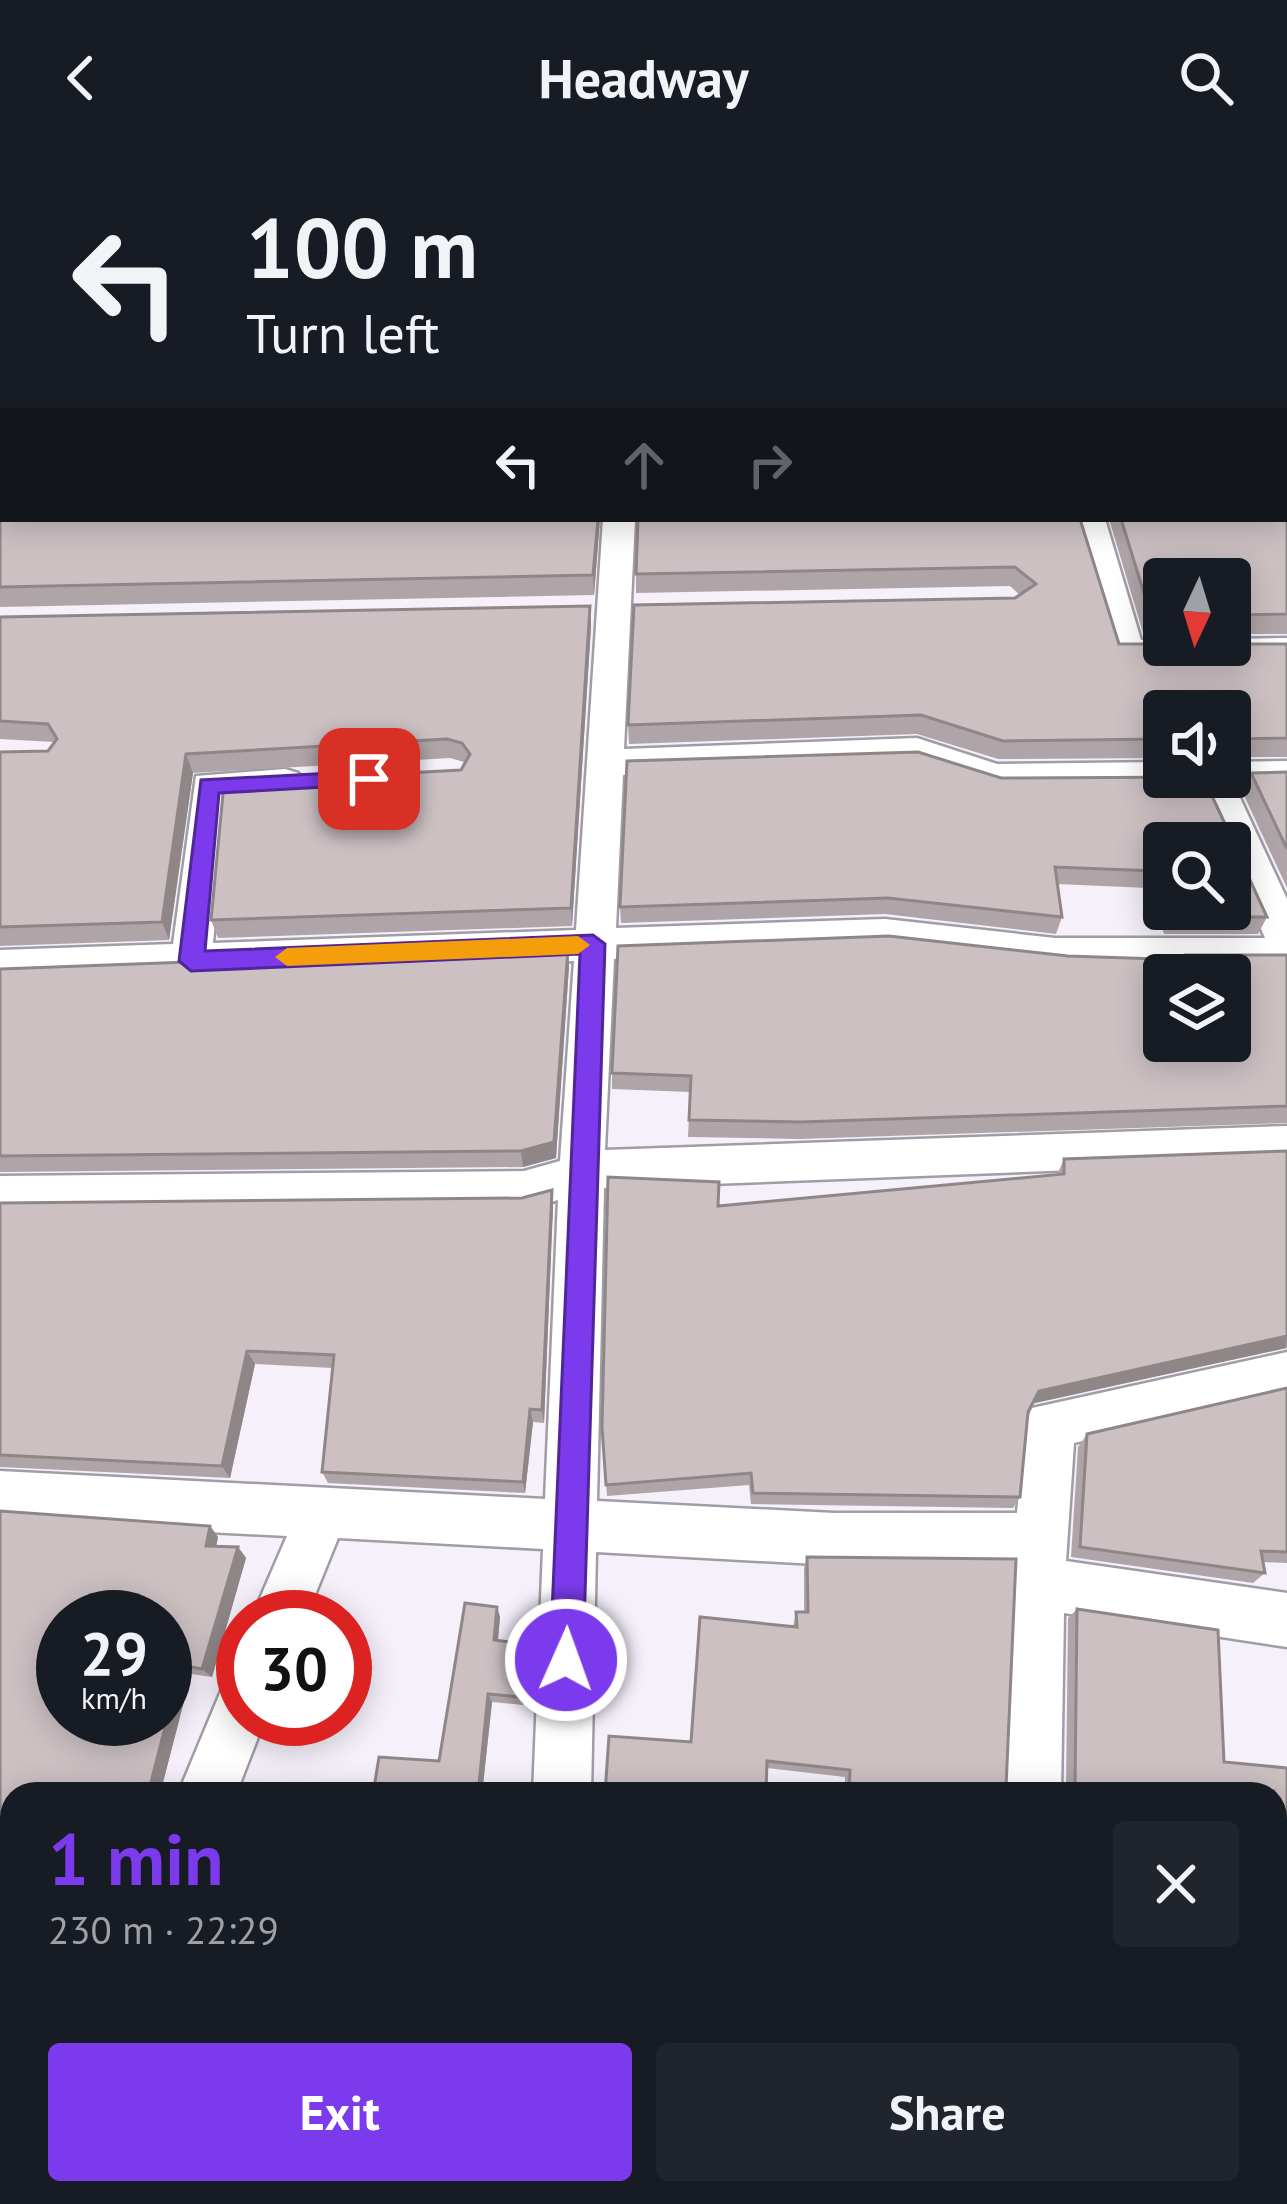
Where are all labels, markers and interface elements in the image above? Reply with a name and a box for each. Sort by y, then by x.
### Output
text: Headway [538,43,749,113]
icon: back [48,45,114,111]
icon: search [1173,45,1239,111]
text: 100 m [246,192,478,301]
icon: left [48,204,204,360]
text: Turn left [246,298,440,368]
icon: left [485,432,551,498]
icon: ahead [611,432,677,498]
icon: right [737,432,803,498]
north arrow [1143,558,1251,666]
map controls [1143,558,1251,1062]
button: sound [1143,690,1251,798]
pin [318,728,420,830]
icon: arrive [336,746,402,812]
button: search [1143,822,1251,930]
button: layers [1143,954,1251,1062]
speed limit sign: 30 [216,1590,372,1746]
position arrow [503,1597,629,1723]
text: 29 [80,1614,148,1692]
text: km/h [81,1678,147,1717]
text: 1 min [48,1812,224,1905]
button: close [1113,1821,1239,1947]
text: 230 m · 22:29 [48,1904,279,1955]
button: Exit [48,2043,632,2181]
button: Share [656,2043,1239,2181]

